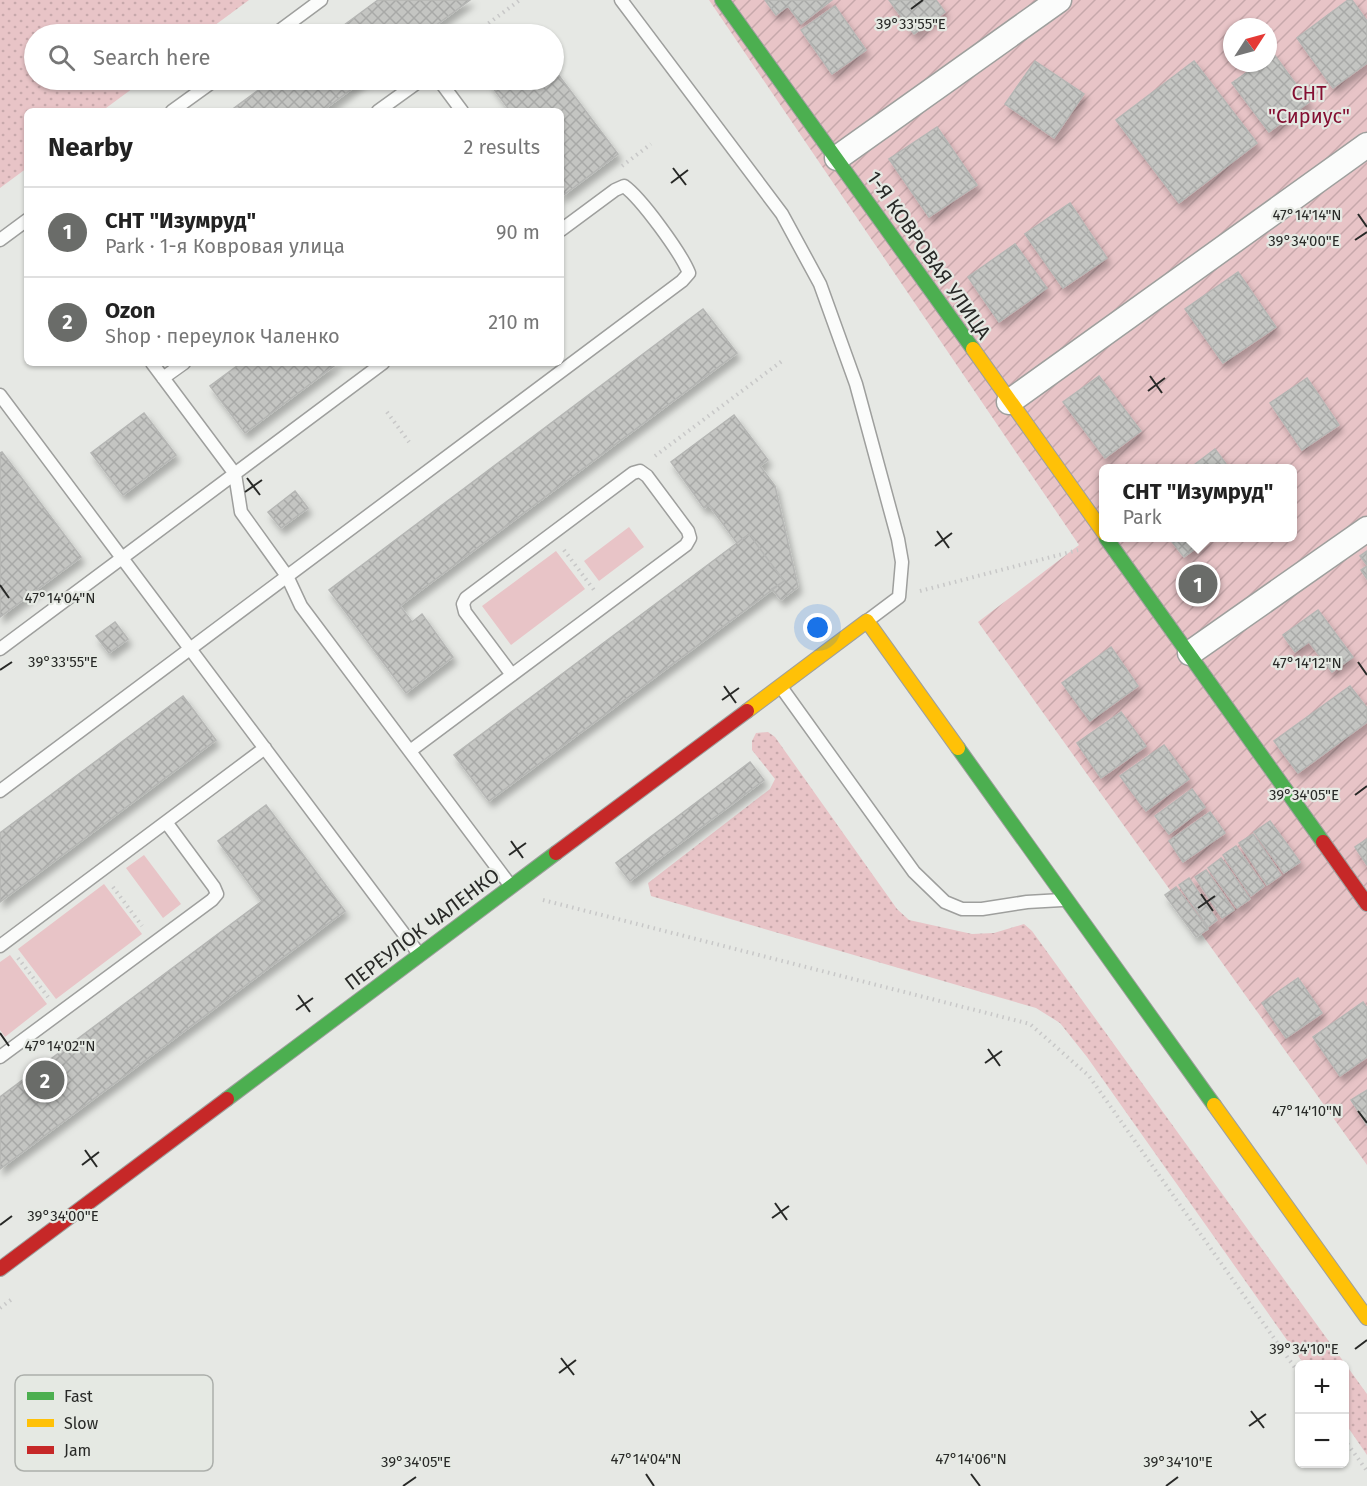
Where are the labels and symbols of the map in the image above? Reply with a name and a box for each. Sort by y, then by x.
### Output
text: 39°33'55"E [876,15,946,33]
north arrow [1223,18,1277,72]
park label: СНТ "Сириус" [1268,81,1350,128]
street label: 1-Я КОВРОВАЯ УЛИЦА [862,166,996,344]
text: 47°14'14"N [1272,206,1342,224]
text: 39°34'00"E [1268,232,1340,250]
pin: 1 [1178,562,1218,606]
text: 47°14'04"N [25,589,95,607]
your location [803,613,832,642]
text: 39°33'55"E [28,653,98,671]
text: 47°14'12"N [1272,654,1342,672]
text: 39°34'05"E [1269,786,1339,804]
street label: ПЕРЕУЛОК ЧАЛЕНКО [340,863,504,995]
text: 47°14'02"N [25,1037,95,1055]
pin: 2 [26,1058,64,1102]
text: 47°14'10"N [1272,1102,1342,1120]
text: 39°34'00"E [27,1207,99,1225]
text: 39°34'10"E [1269,1340,1339,1358]
legend [15,1375,213,1471]
text: Fast [64,1387,93,1406]
text: Slow [64,1414,99,1433]
text: Jam [64,1441,91,1460]
text: 47°14'04"N [611,1450,681,1468]
text: 47°14'06"N [935,1450,1007,1468]
text: 39°34'05"E [381,1453,451,1471]
text: 39°34'10"E [1143,1453,1213,1471]

